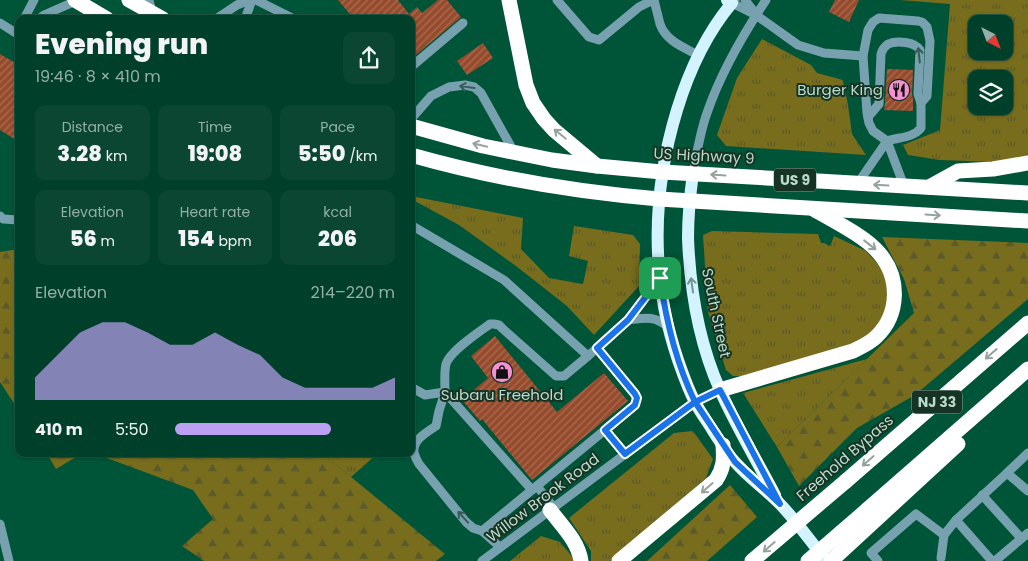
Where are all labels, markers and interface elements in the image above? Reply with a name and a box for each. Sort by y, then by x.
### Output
north arrow [968,15,1012,60]
map controls [968,15,1013,115]
text: Evening run [35,25,208,64]
button: share [343,32,395,84]
one-way arrow [914,48,924,64]
text: 19:46 · 8 × 410 m [35,65,161,88]
button: layers [968,70,1013,115]
restaurant icon: Burger King [887,78,911,102]
place label: Burger King [797,79,883,100]
one-way arrow [459,82,475,92]
text: Distance [62,117,123,137]
text: Time [198,117,232,137]
text: Pace [320,117,355,137]
one-way arrow [554,129,567,140]
text: 3.28 [57,139,102,168]
text: 19:08 [188,139,242,168]
text: 5:50 [298,139,345,168]
one-way arrow [473,140,489,149]
street label: US Highway 9 [653,142,755,169]
text: km [102,146,127,166]
text: /km [345,146,378,166]
road number: US 9 [774,168,816,192]
one-way arrow [711,170,727,179]
one-way arrow [873,180,889,189]
text: Elevation [61,202,124,222]
text: Heart rate [180,202,250,222]
text: kcal [323,202,352,222]
one-way arrow [924,211,940,220]
text: 56 [70,224,97,253]
text: 154 [178,224,215,253]
text: 206 [318,224,357,253]
text: m [97,231,115,251]
text: bpm [215,231,252,251]
one-way arrow [863,239,876,250]
pin [639,257,681,299]
icon: arrive [646,264,674,292]
street label: South Street [697,266,736,360]
one-way arrow [687,278,697,294]
text: Elevation [35,281,107,304]
text: 214–220 m [311,281,395,304]
one-way arrow [985,349,998,360]
shop icon: Subaru Freehold [490,360,514,384]
place label: Subaru Freehold [441,384,563,405]
road number: NJ 33 [912,391,962,414]
street label: Freehold Bypass [792,409,898,506]
text: 410 m [35,418,83,441]
text: 5:50 [115,418,149,441]
street label: Willow Brook Road [482,448,603,547]
one-way arrow [862,455,875,467]
one-way arrow [701,482,714,494]
one-way arrow [457,511,469,524]
one-way arrow [762,541,775,552]

